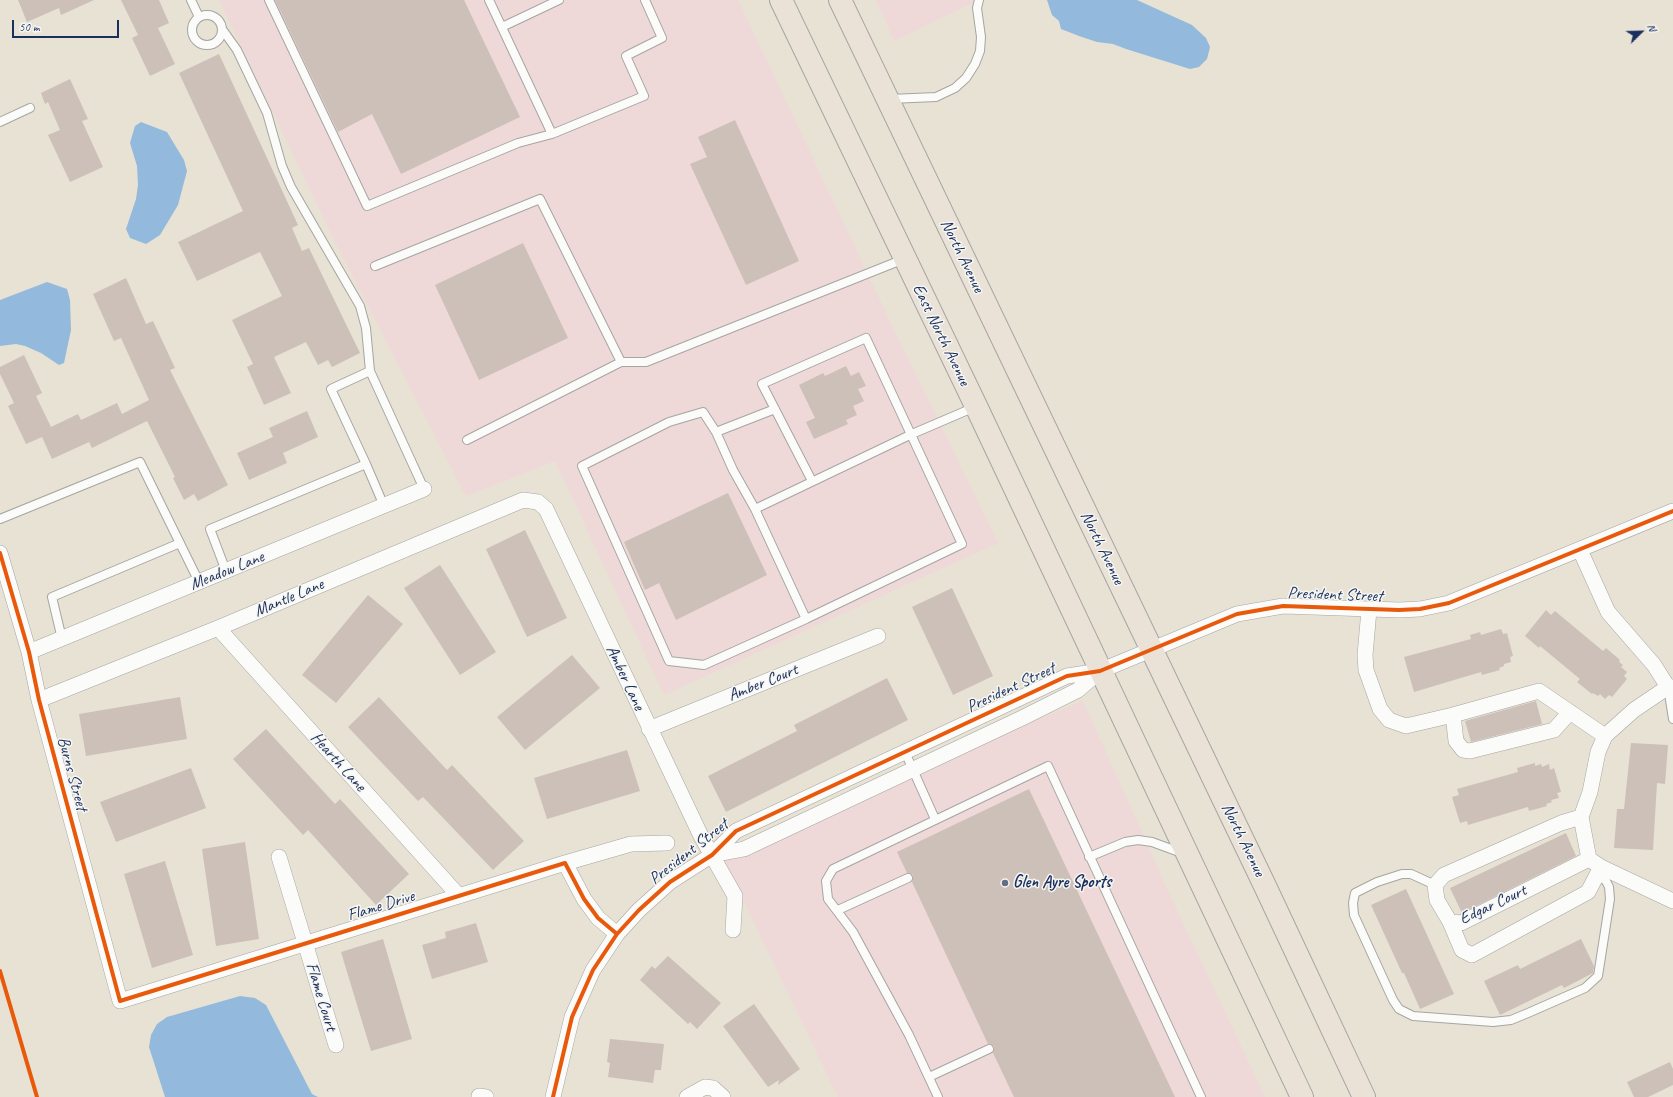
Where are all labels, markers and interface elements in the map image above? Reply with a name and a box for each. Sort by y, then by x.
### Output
scale bar [14,12,121,38]
north arrow [1621,12,1661,52]
text: 50 m [19,19,39,35]
text: N [1644,21,1660,33]
street label: North Avenue [936,216,988,296]
street label: East North Avenue [908,281,974,389]
street label: North Avenue [1076,508,1128,588]
street label: Meadow Lane [187,547,267,595]
street label: Mantle Lane [251,574,327,622]
street label: President Street [1287,583,1383,607]
street label: Amber Lane [601,642,649,714]
street label: President Street [964,659,1058,717]
street label: Amber Court [725,660,801,706]
street label: Hearth Lane [306,728,370,796]
street label: Burns Street [52,735,92,813]
street label: North Avenue [1217,800,1269,880]
street label: President Street [645,815,733,889]
place label: Glen Ayre Sports [1013,873,1111,893]
marker: Glen Ayre Sports [1000,878,1010,888]
street label: Edgar Court [1456,881,1530,929]
street label: Flame Drive [345,886,417,926]
street label: Flame Court [301,960,341,1034]

